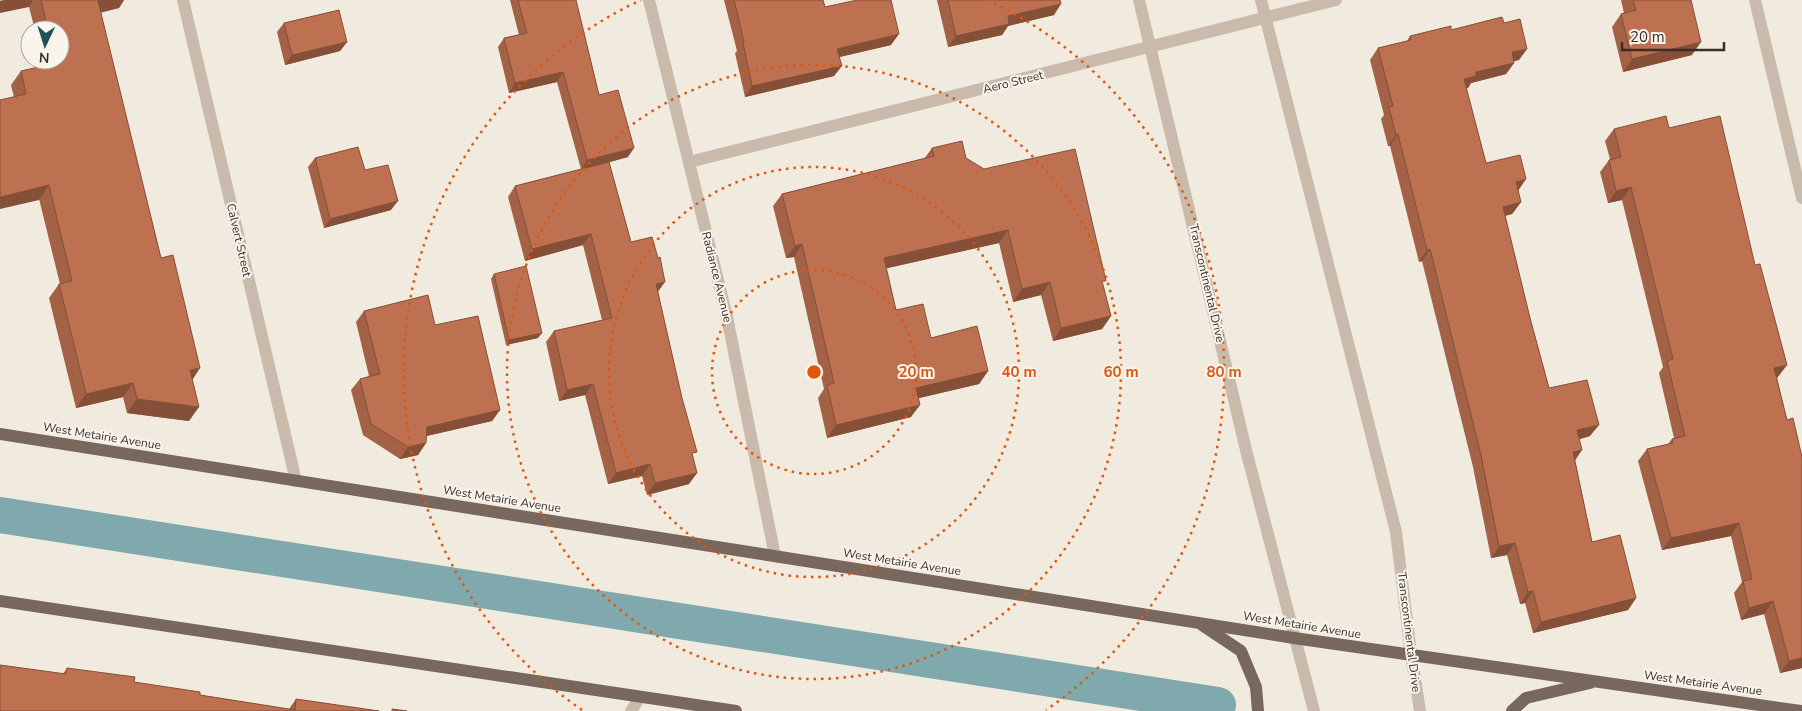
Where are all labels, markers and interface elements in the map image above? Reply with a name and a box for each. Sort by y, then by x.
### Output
north arrow [20,20,70,70]
scale bar [1622,20,1724,52]
text: 20 m [1630,27,1665,47]
text: N [38,48,50,67]
street label: Aero Street [981,67,1046,97]
street label: Calvert Street [223,202,255,279]
street label: Transcontinental Drive [1186,222,1228,344]
street label: Radiance Avenue [698,230,736,324]
text: 20 m [898,362,934,382]
text: 40 m [1001,362,1037,382]
text: 60 m [1103,362,1139,382]
text: 80 m [1206,362,1242,382]
centre of rings [805,363,823,381]
street label: West Metairie Avenue [42,419,162,453]
street label: West Metairie Avenue [442,482,562,516]
street label: West Metairie Avenue [842,545,962,579]
street label: Transcontinental Drive [1394,571,1424,693]
street label: West Metairie Avenue [1242,608,1362,642]
street label: West Metairie Avenue [1643,667,1763,699]

